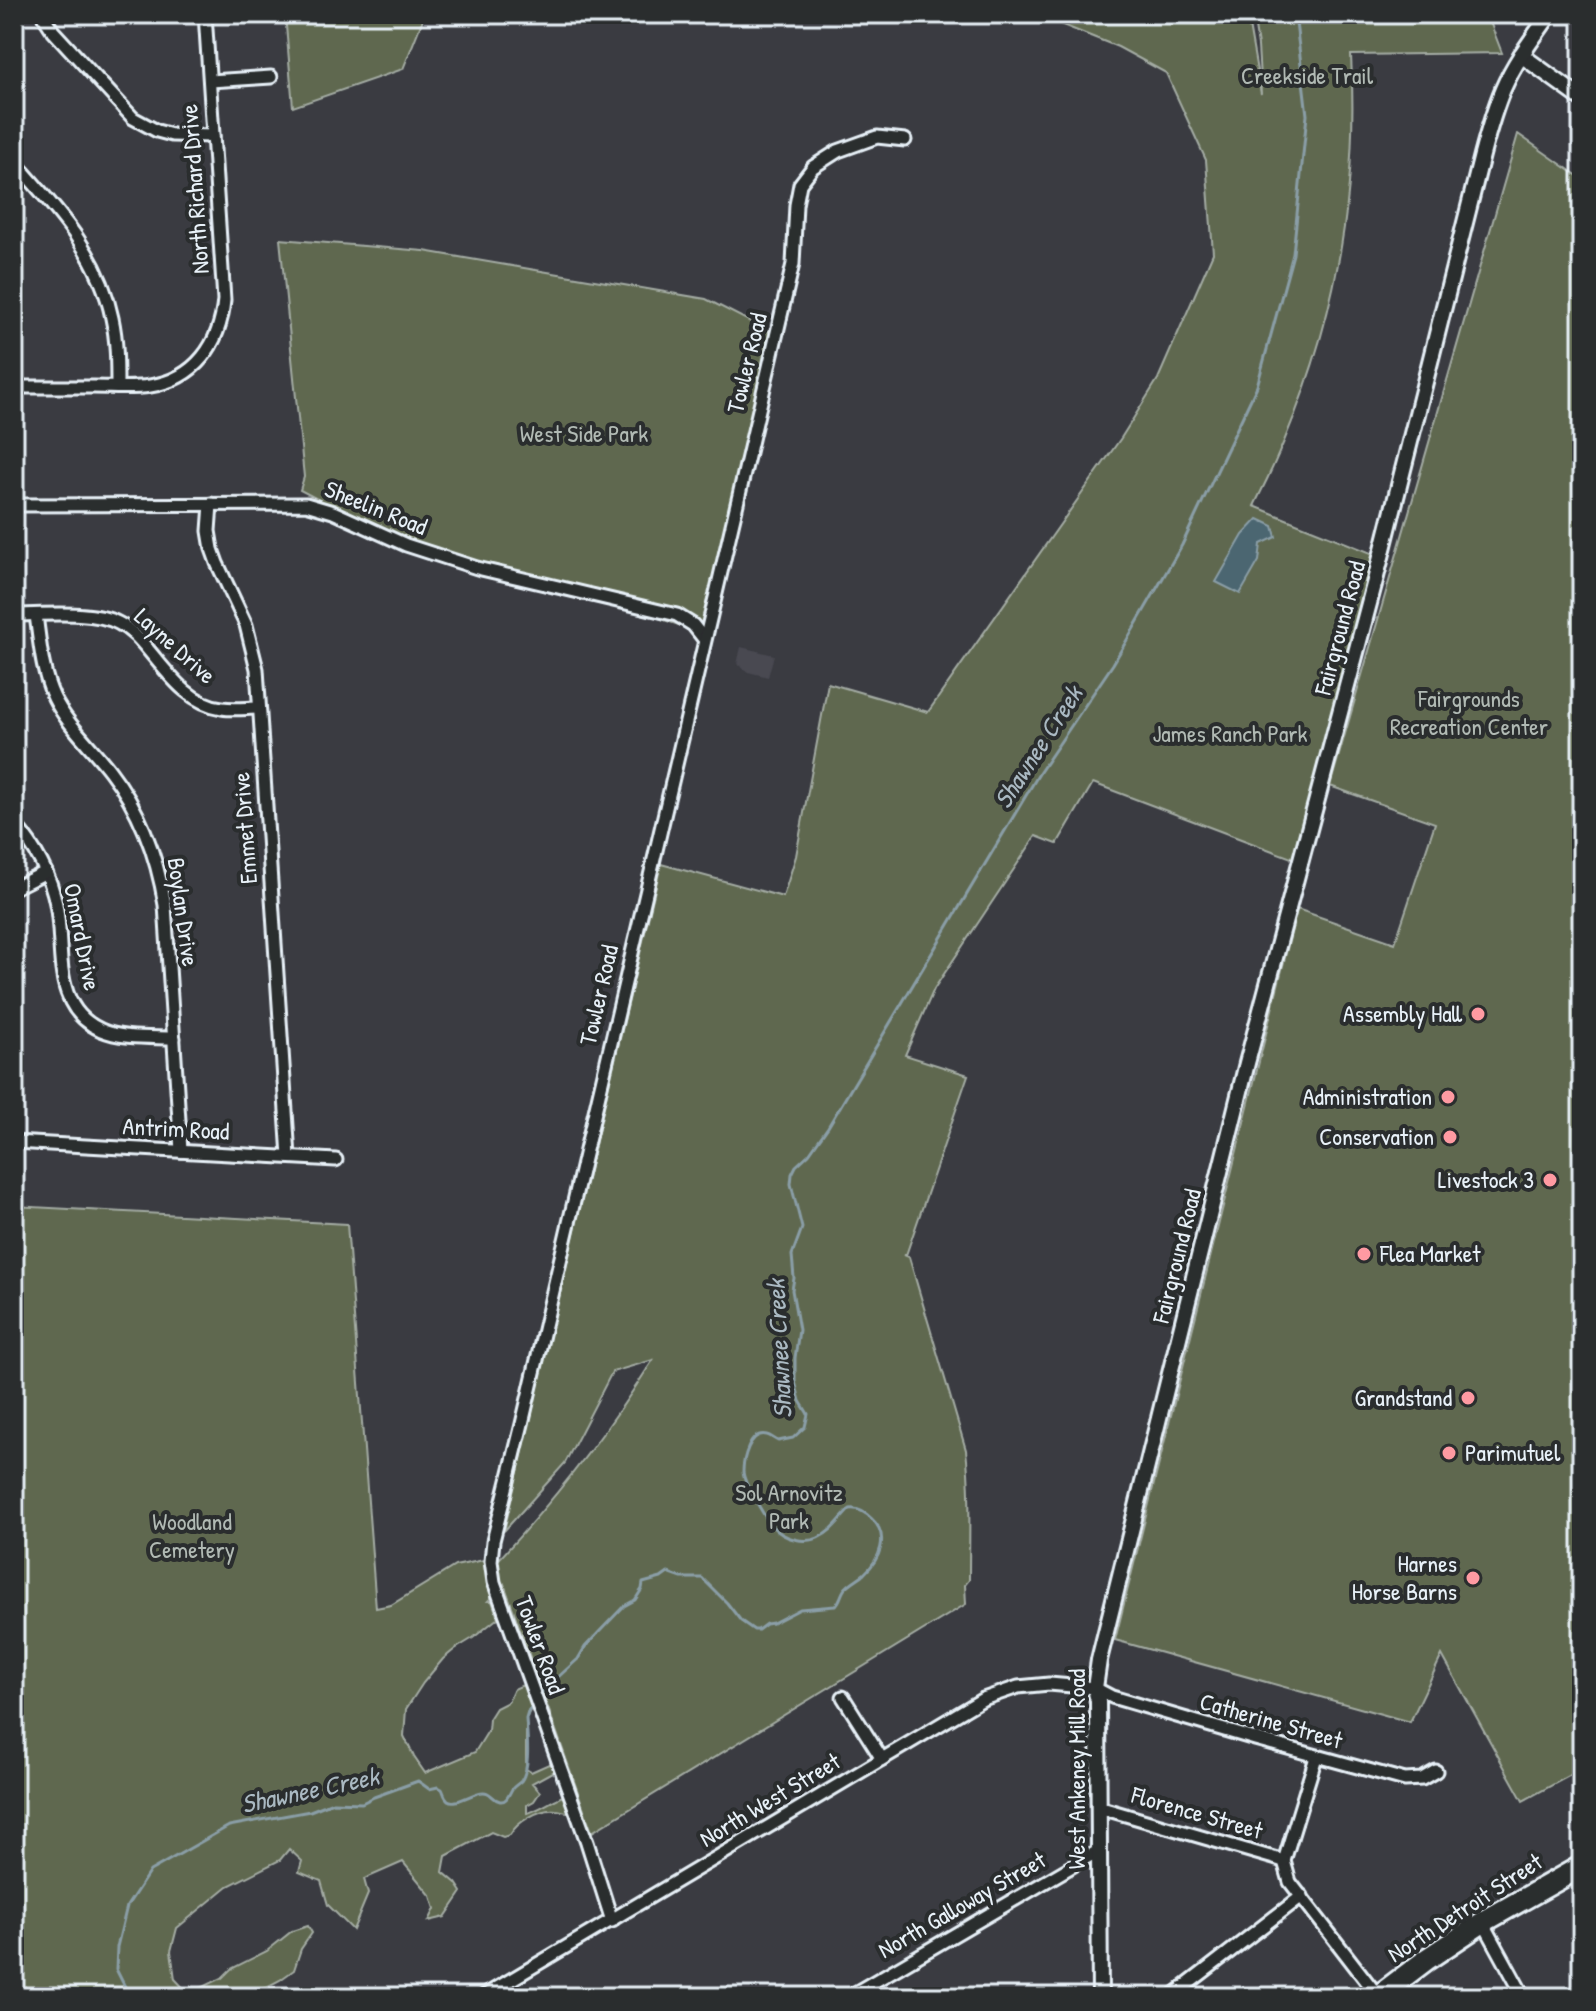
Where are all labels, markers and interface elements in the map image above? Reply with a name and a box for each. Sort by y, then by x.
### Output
park label: Creekside Trail [1241,59,1374,91]
street label: North Richard Drive [172,103,216,275]
street label: Towler Road [718,309,774,416]
park label: West Side Park [520,417,648,449]
street label: Sheelin Road [320,472,432,542]
street label: Fairground Road [1306,557,1372,699]
street label: Layne Drive [128,600,224,691]
water label: Shawnee Creek [985,677,1091,815]
park label: Fairgrounds Recreation Center [1390,682,1548,742]
park label: James Ranch Park [1152,717,1308,749]
street label: Emmet Drive [224,771,264,885]
street label: Boylan Drive [161,856,208,969]
street label: Omard Drive [57,881,109,993]
street label: Towler Road [571,941,625,1048]
place label: Assembly Hall [1343,997,1463,1029]
marker: Assembly Hall [1469,1005,1487,1023]
place label: Administration [1303,1080,1432,1112]
marker: Administration [1439,1088,1457,1106]
street label: Antrim Road [122,1109,230,1147]
place label: Conservation [1319,1120,1434,1152]
marker: Conservation [1441,1128,1459,1146]
place label: Livestock 3 [1438,1163,1534,1195]
marker: Livestock 3 [1541,1171,1559,1189]
street label: Fairground Road [1144,1185,1208,1327]
place label: Flea Market [1379,1237,1481,1269]
marker: Flea Market [1355,1245,1373,1263]
water label: Shawnee Creek [757,1276,800,1419]
place label: Grandstand [1355,1381,1452,1413]
marker: Grandstand [1459,1389,1477,1407]
place label: Parimutuel [1465,1436,1561,1468]
marker: Parimutuel [1440,1444,1458,1462]
park label: Sol Arnovitz Park [735,1476,843,1536]
park label: Woodland Cemetery [149,1505,235,1565]
place label: Harnes Horse Barns [1352,1547,1457,1607]
marker: Harnes Horse Barns [1464,1569,1482,1587]
street label: Towler Road [508,1591,573,1698]
street label: West Ankeney Mill Road [1060,1669,1092,1869]
street label: Catherine Street [1196,1684,1347,1756]
street label: North West Street [693,1744,846,1854]
water label: Shawnee Creek [238,1757,384,1821]
street label: Florence Street [1127,1778,1267,1846]
street label: North Galloway Street [872,1843,1052,1965]
street label: North Detroit Street [1381,1845,1549,1969]

